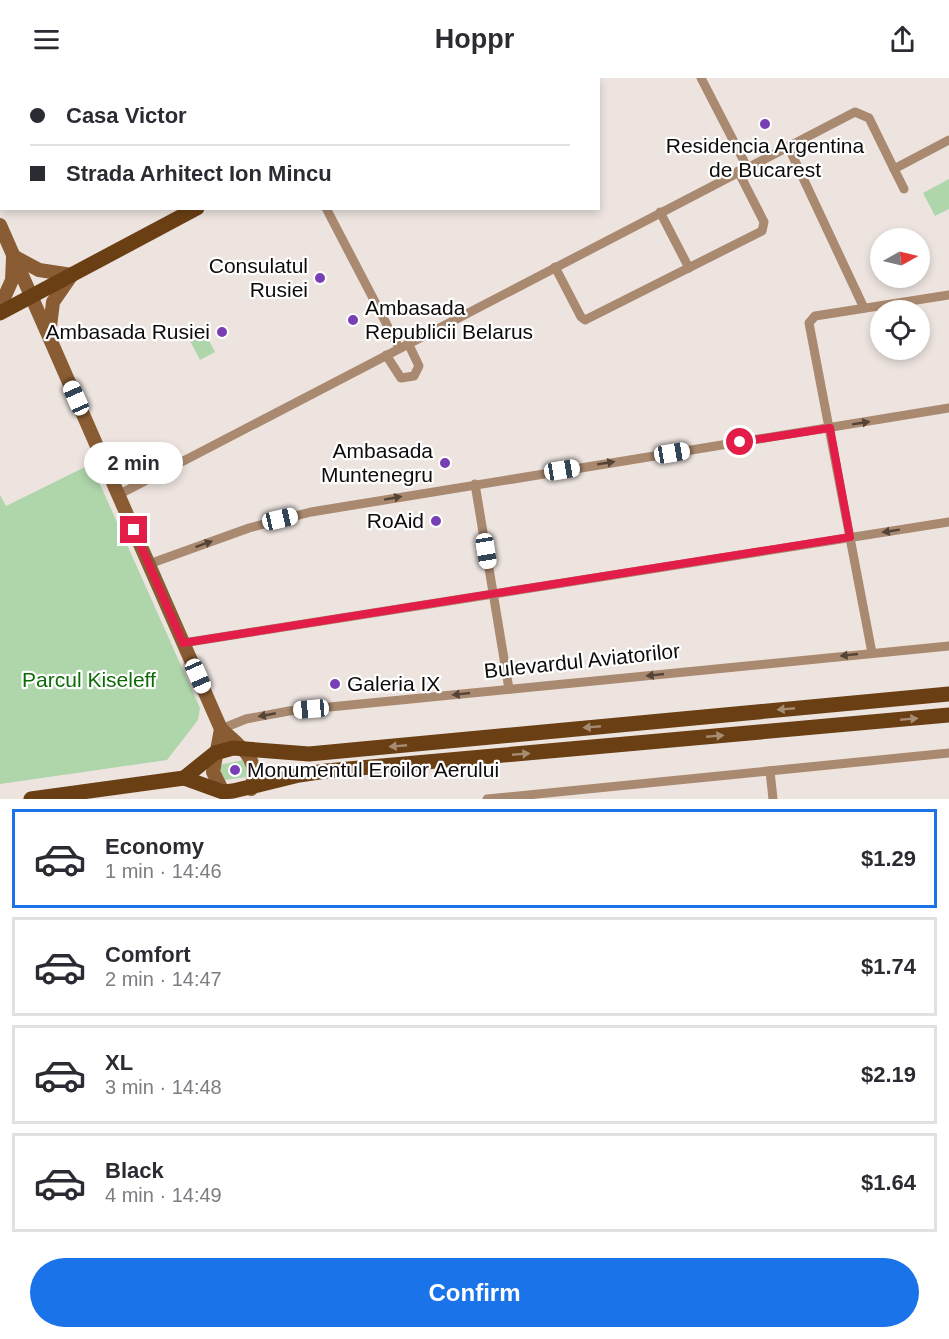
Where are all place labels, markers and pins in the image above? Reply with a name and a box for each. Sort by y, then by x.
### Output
marker: Residencia Argentina de Bucarest [758,117,772,131]
place label: Residencia Argentina de Bucarest [666,134,865,181]
place label: Consulatul Rusiei [209,254,308,301]
marker: Consulatul Rusiei [313,271,327,285]
place label: Ambasada Republicii Belarus [365,296,533,343]
marker: Ambasada Republicii Belarus [346,313,360,327]
place label: Ambasada Rusiei [45,320,210,343]
marker: Ambasada Rusiei [215,325,229,339]
place label: Ambasada Muntenegru [321,439,433,486]
marker: Ambasada Muntenegru [438,456,452,470]
place label: RoAid [367,509,424,532]
marker: RoAid [429,514,443,528]
place label: Galeria IX [347,672,440,695]
marker: Galeria IX [328,677,342,691]
place label: Monumentul Eroilor Aerului [247,758,499,781]
marker: Monumentul Eroilor Aerului [228,763,242,777]

